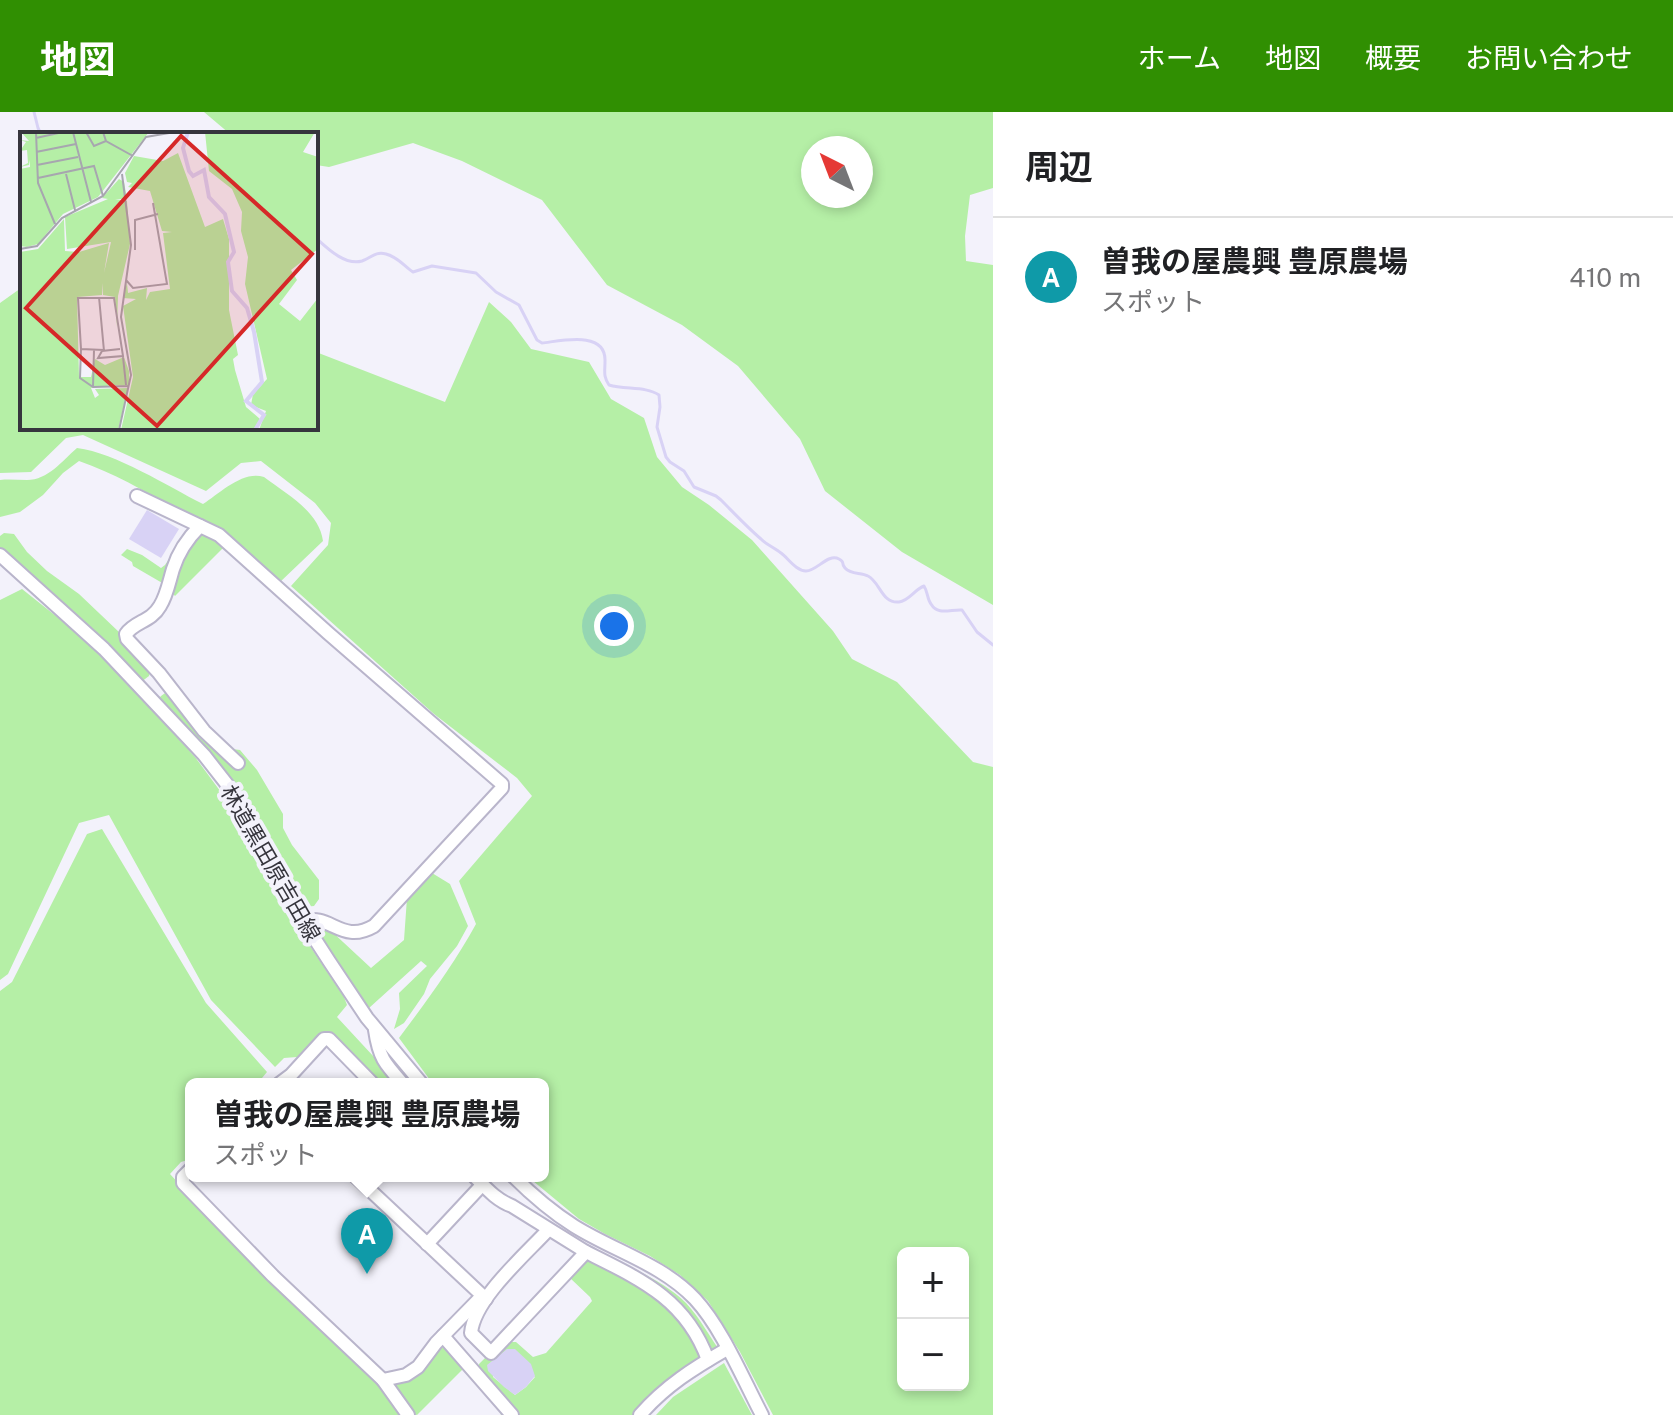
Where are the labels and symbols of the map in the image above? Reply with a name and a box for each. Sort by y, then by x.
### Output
inset map [20,132,318,430]
north arrow [801,136,873,208]
your location [594,606,634,646]
street label: 林道黒田原吉田線 [216,780,326,946]
pin: A [341,1208,393,1274]

